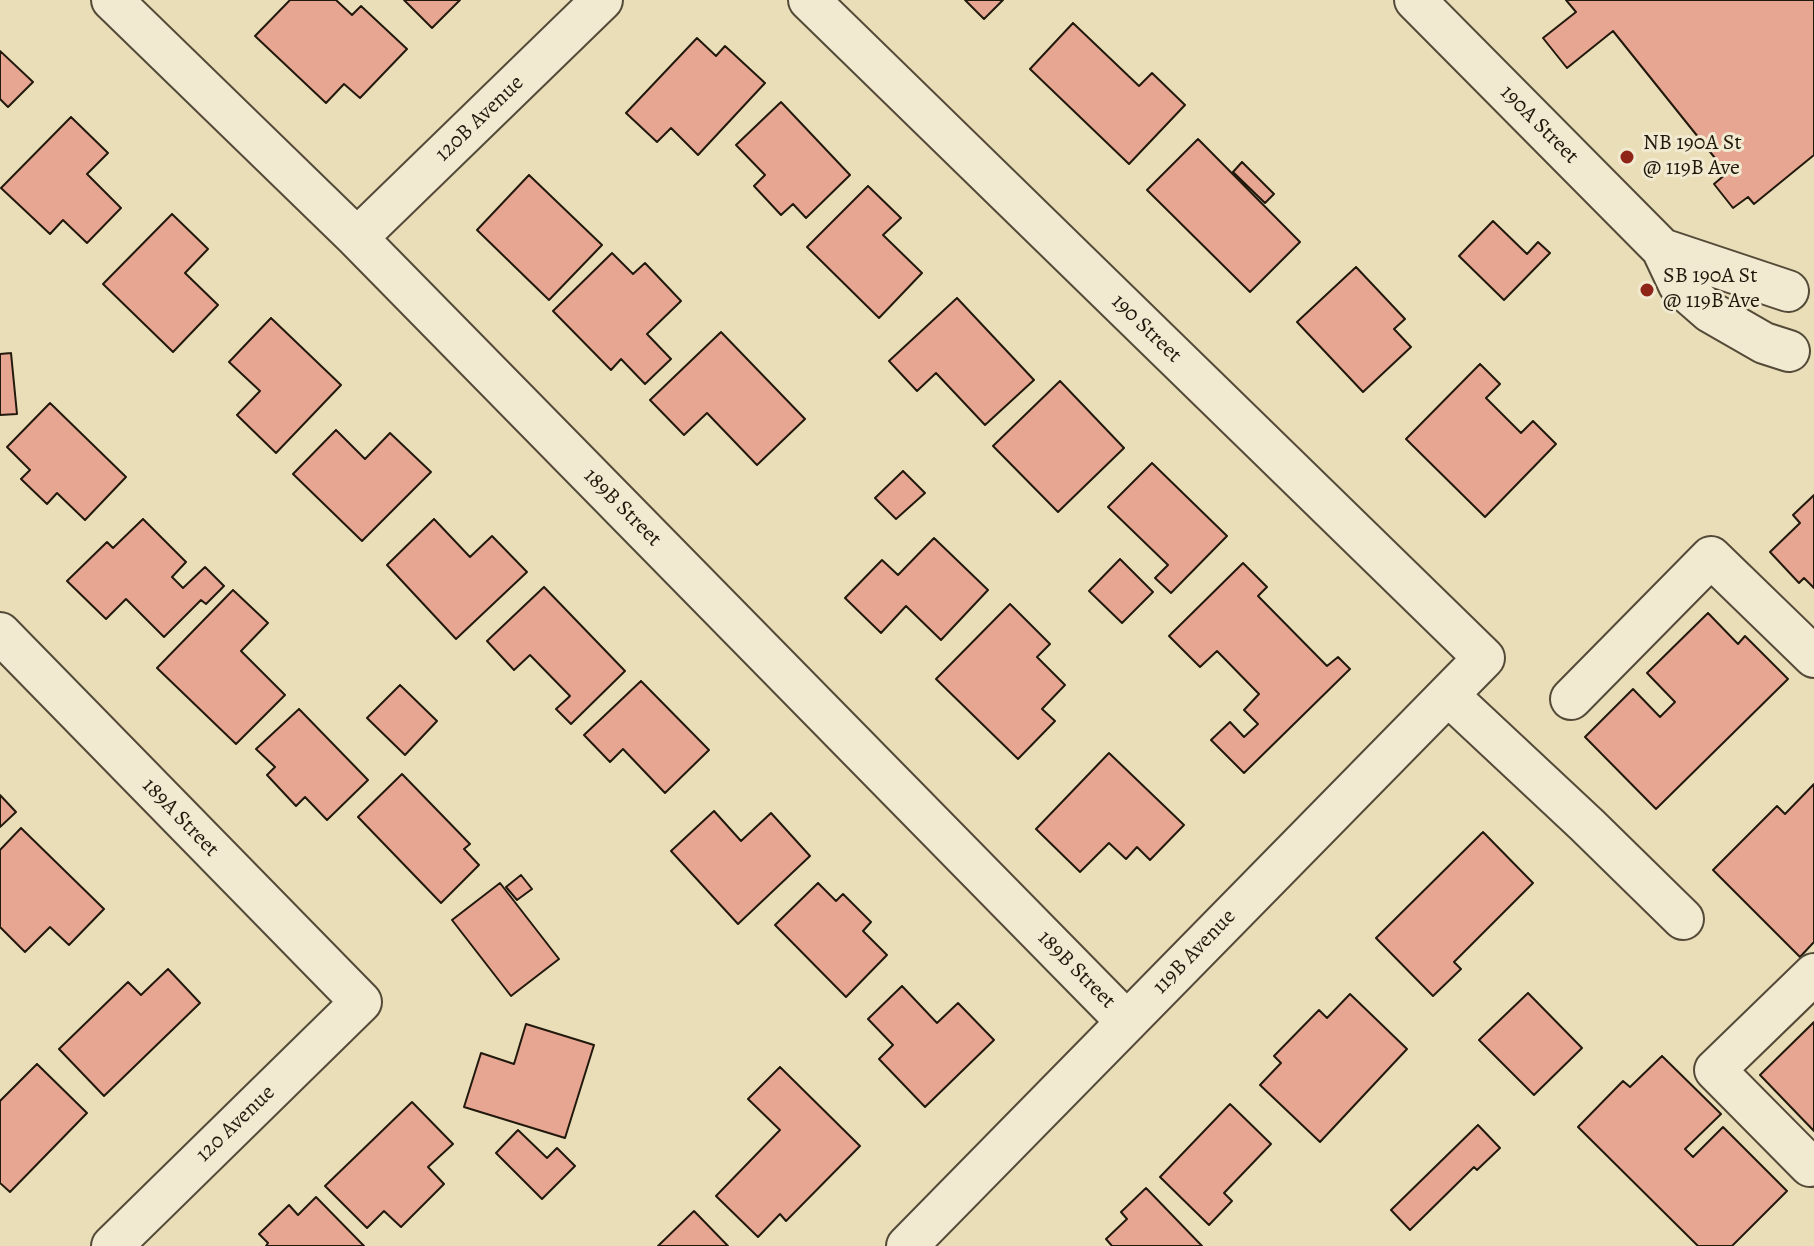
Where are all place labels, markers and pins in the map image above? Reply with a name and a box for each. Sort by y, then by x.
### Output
place label: NB 190A St @ 119B Ave [1643,131,1742,182]
marker: NB 190A St @ 119B Ave [1618,148,1636,166]
place label: SB 190A St @ 119B Ave [1663,264,1760,316]
marker: SB 190A St @ 119B Ave [1638,281,1656,299]

